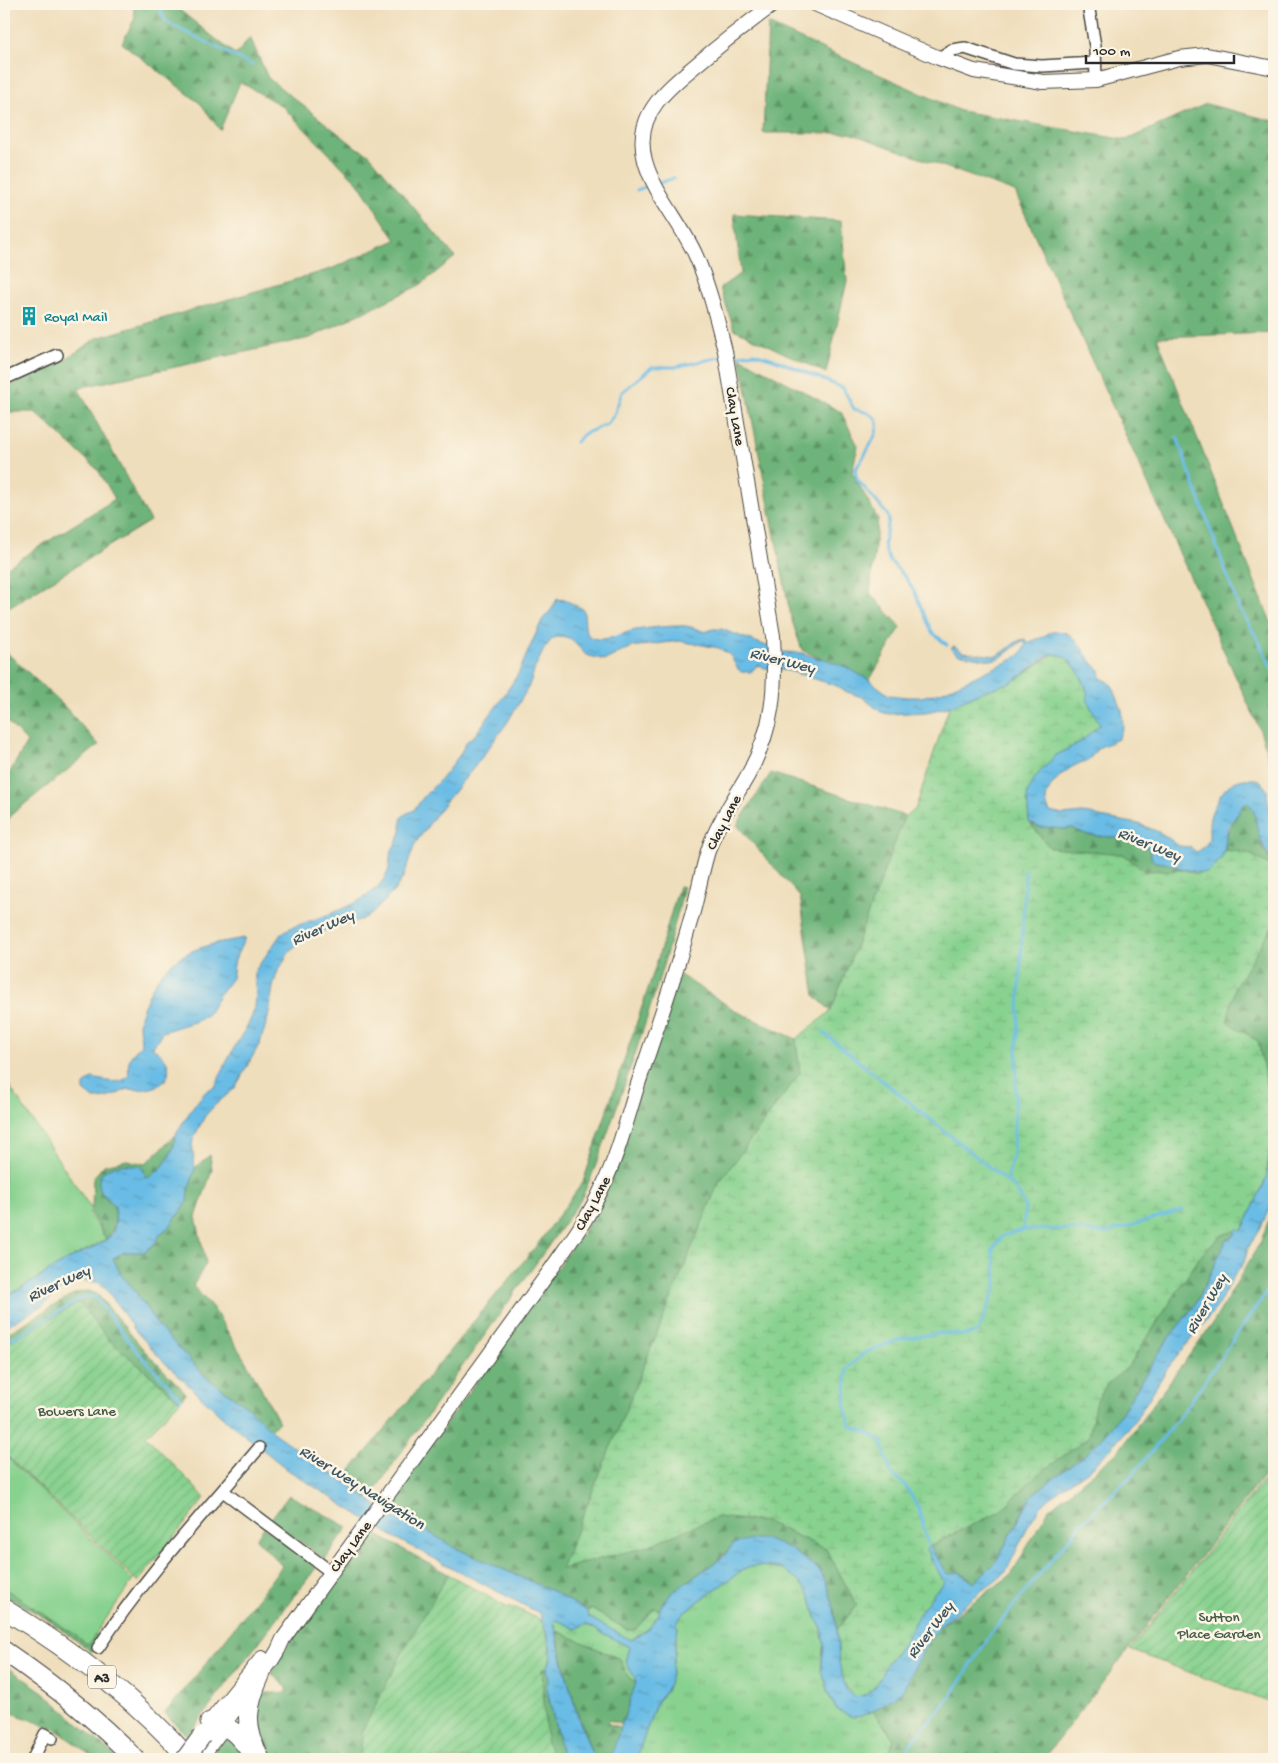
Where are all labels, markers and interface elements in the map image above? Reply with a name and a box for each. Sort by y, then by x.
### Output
scale bar [1086,32,1233,64]
text: 100 m [1092,43,1131,61]
building icon: Royal Mail [18,305,40,327]
place label: Royal Mail [44,309,108,327]
street label: Clay Lane [720,386,748,447]
water label: River Wey [748,645,818,680]
street label: Clay Lane [703,792,746,853]
water label: River Wey [1114,825,1184,868]
water label: River Wey [289,907,359,951]
street label: Clay Lane [572,1173,616,1234]
water label: River Wey [25,1262,95,1308]
water label: River Wey [1183,1270,1233,1338]
park label: Bowers Lane [37,1403,116,1421]
water label: River Wey Navigation [295,1443,428,1535]
street label: Clay Lane [327,1518,377,1576]
water label: River Wey [904,1598,960,1663]
park label: Sutton Place Garden [1176,1609,1261,1644]
road number: A3 [88,1665,116,1688]

